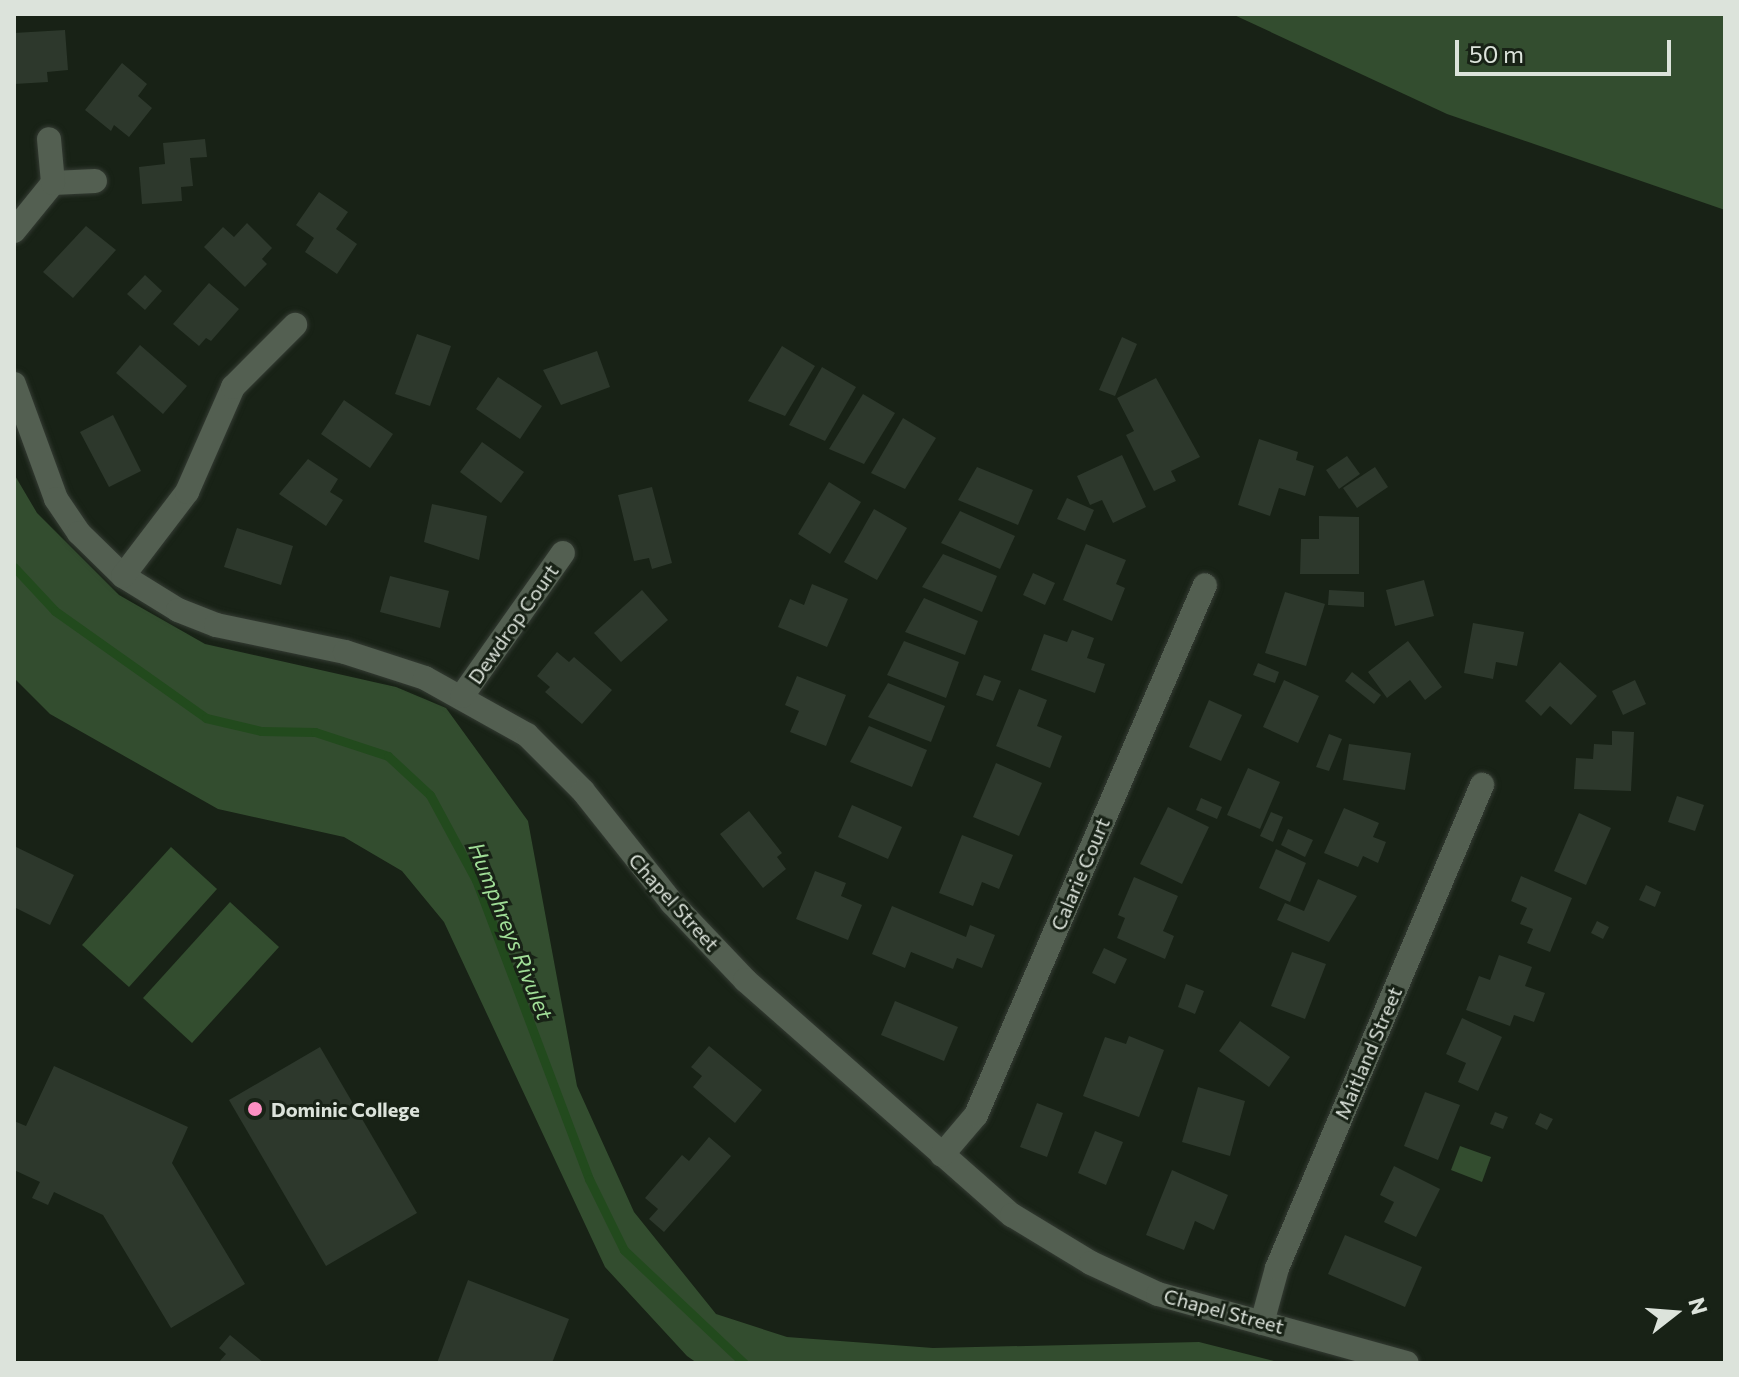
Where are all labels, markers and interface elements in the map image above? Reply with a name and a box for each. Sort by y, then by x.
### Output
scale bar [1459,24,1675,74]
text: 50 m [1469,39,1524,68]
street label: Dewdrop Court [463,560,563,688]
street label: Calarie Court [1045,814,1115,934]
water label: Humphreys Rivulet [463,839,559,1023]
street label: Chapel Street [624,848,724,956]
street label: Maitland Street [1329,983,1407,1123]
place label: Dominic College [271,1097,420,1121]
marker: Dominic College [246,1100,264,1118]
north arrow [1635,1273,1715,1353]
street label: Chapel Street [1161,1283,1287,1339]
text: N [1683,1294,1714,1318]

